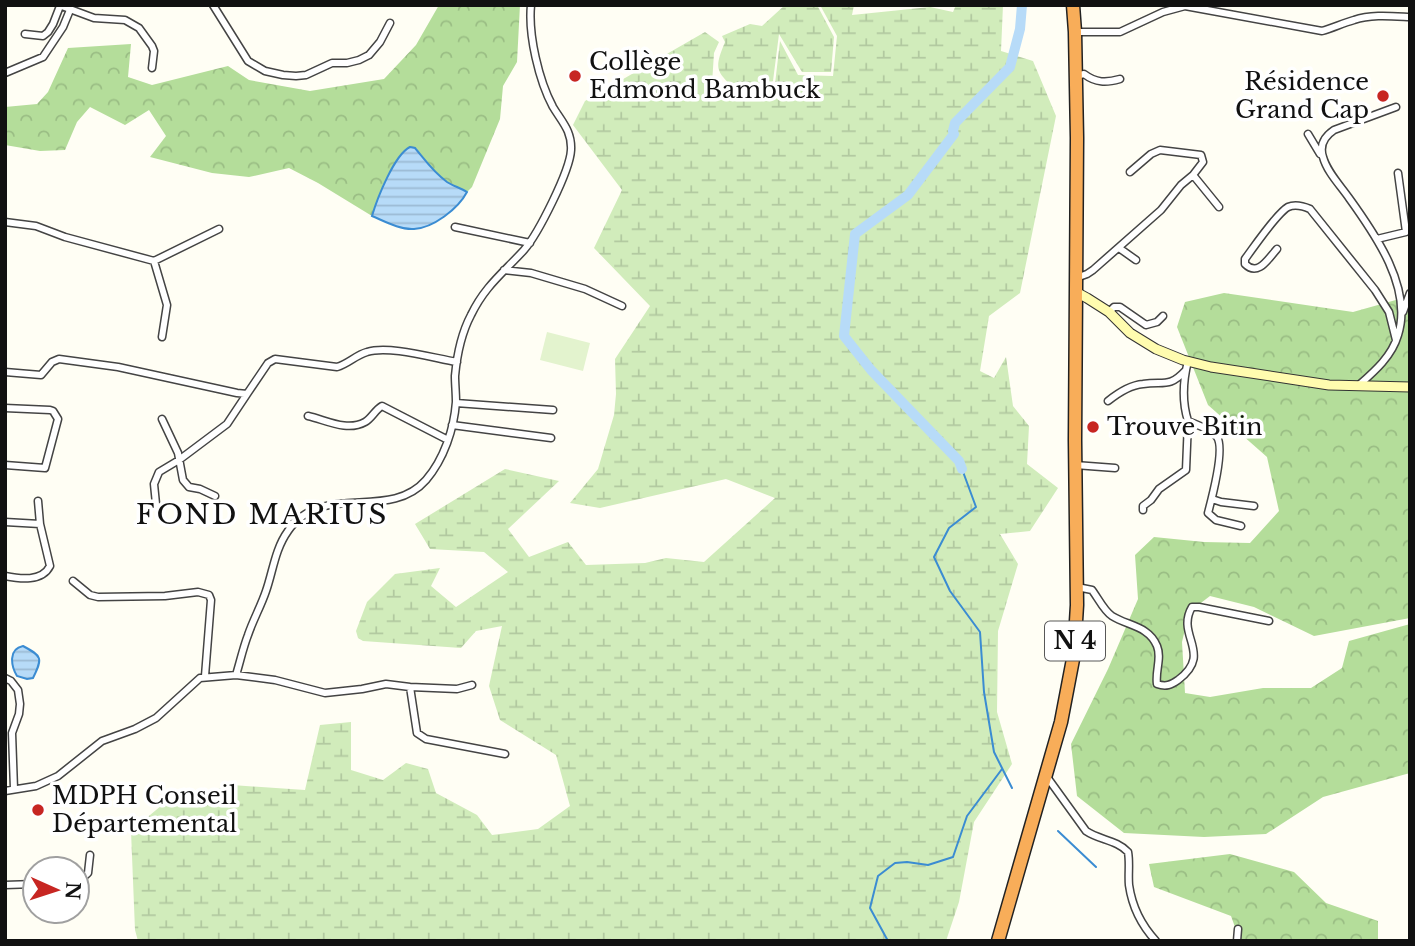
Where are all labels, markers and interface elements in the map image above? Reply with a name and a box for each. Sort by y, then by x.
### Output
place label: Collège Edmond Bambuck [589,47,821,104]
place label: Résidence Grand Cap [1235,67,1369,124]
marker: Collège Edmond Bambuck [567,68,583,84]
marker: Résidence Grand Cap [1375,88,1391,104]
place label: Trouve Bitin [1107,412,1263,441]
marker: Trouve Bitin [1085,419,1101,435]
district label: FOND MARIUS [136,497,388,532]
road number: N 4 [1045,622,1105,660]
place label: MDPH Conseil Départemental [52,781,237,838]
marker: MDPH Conseil Départemental [30,802,46,818]
north arrow [21,855,91,925]
text: N [61,881,84,901]

